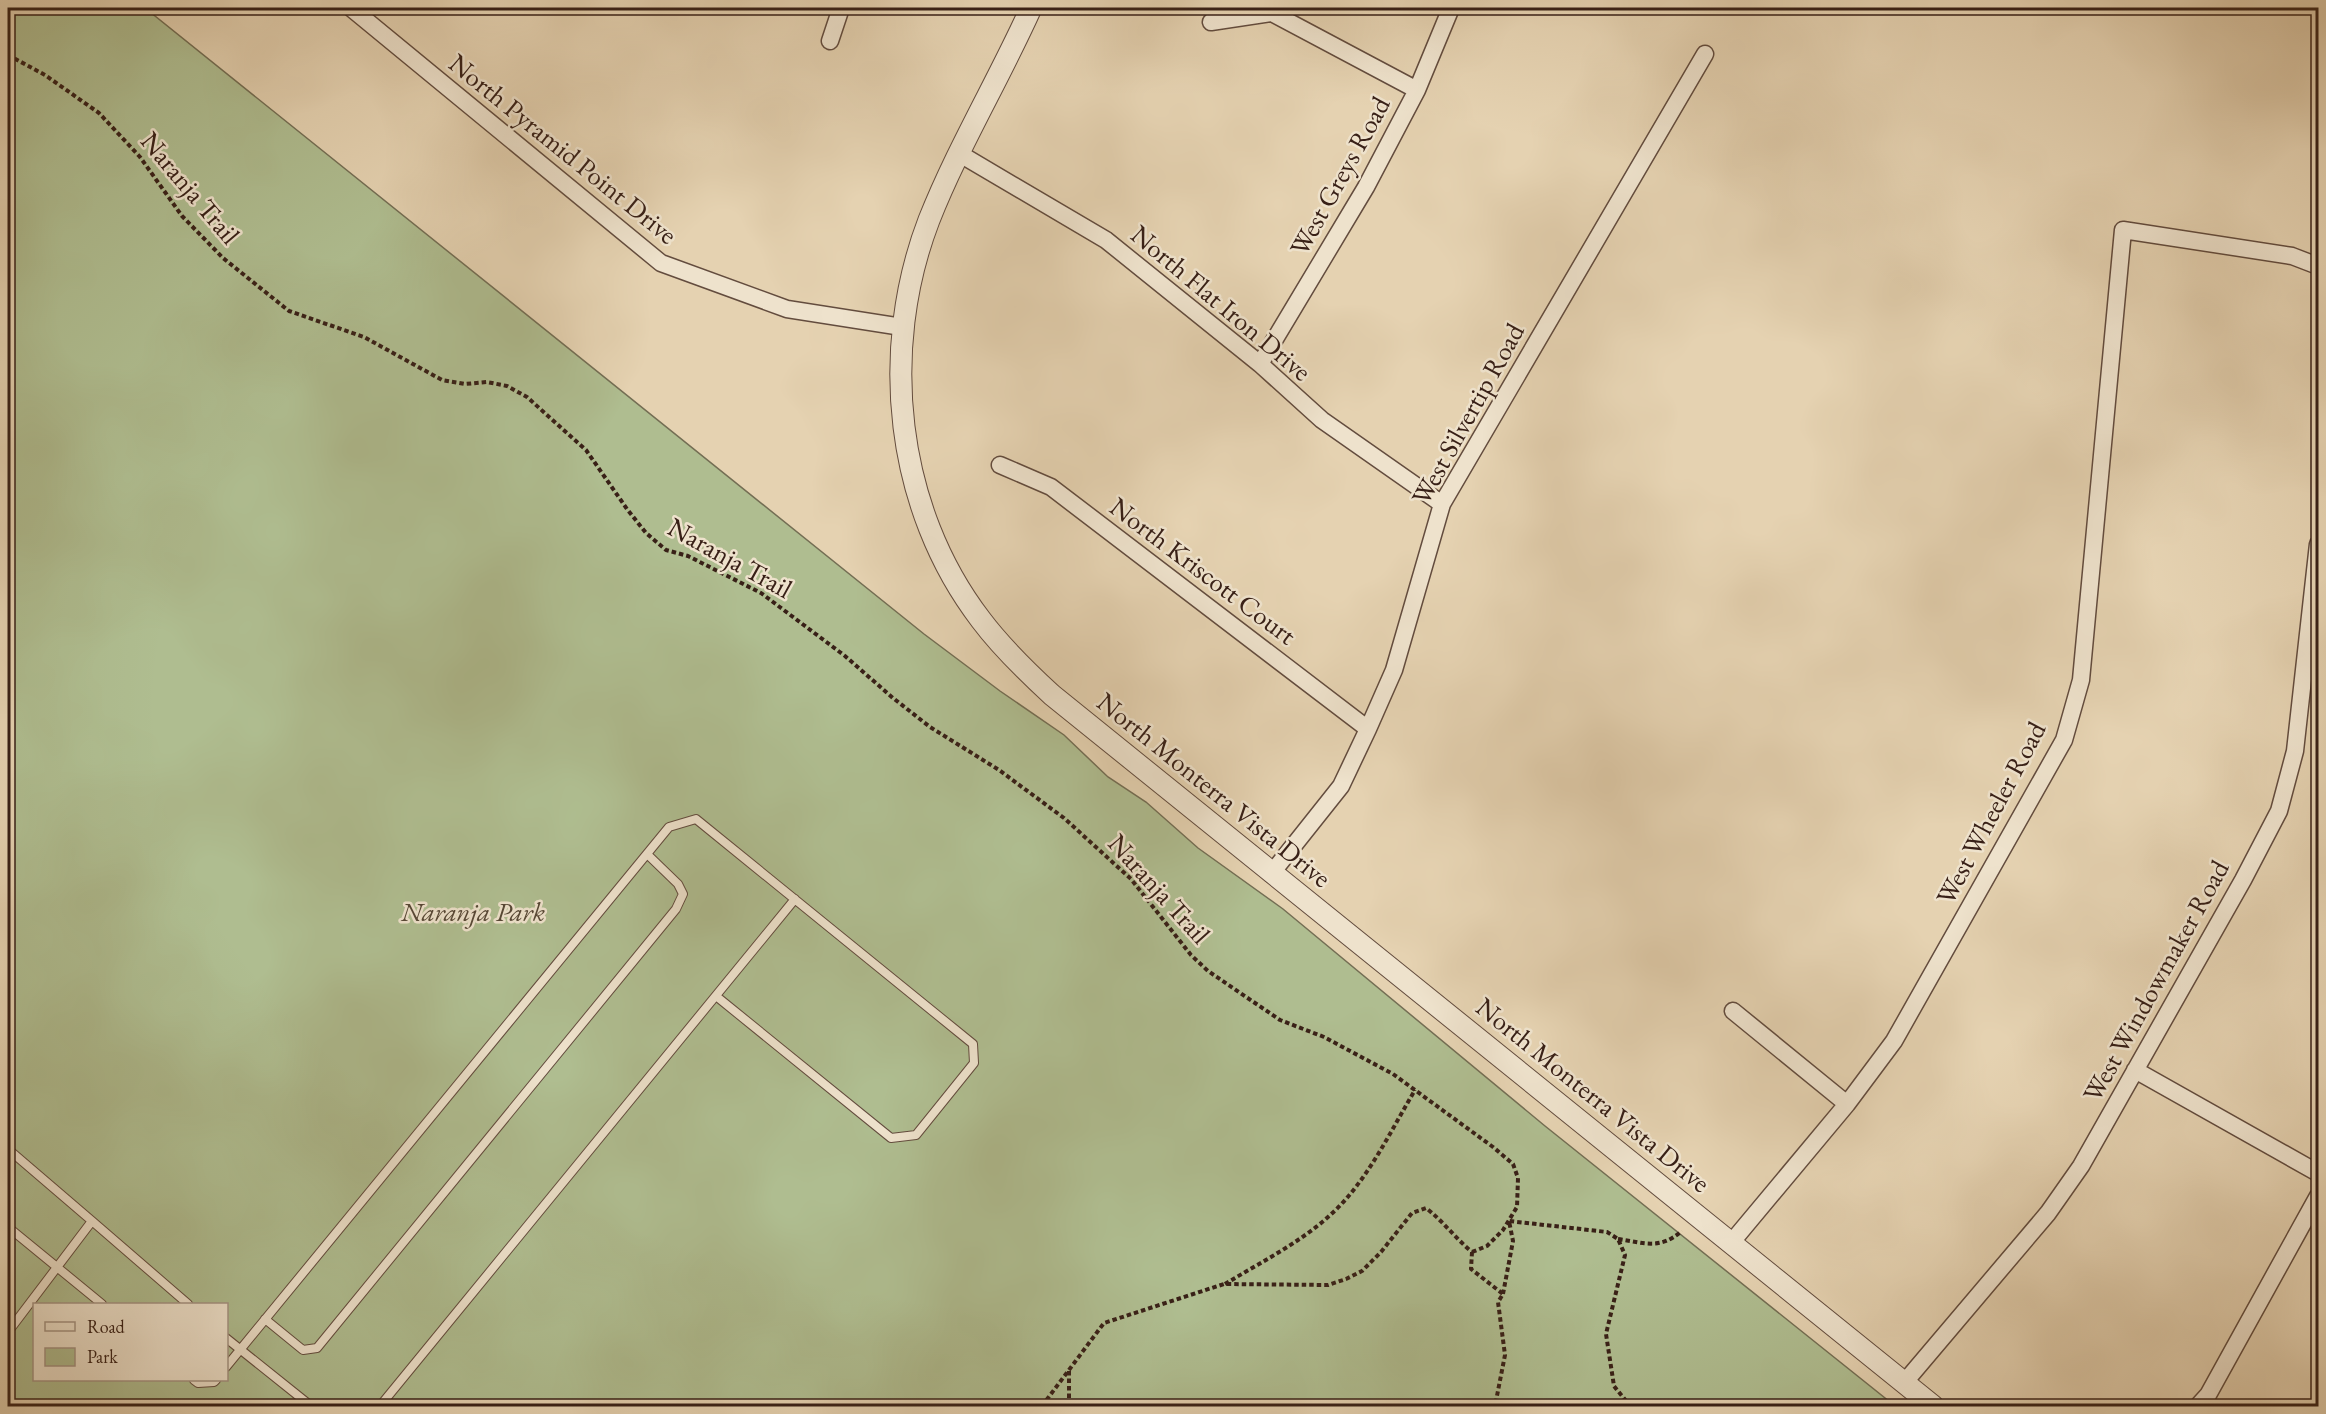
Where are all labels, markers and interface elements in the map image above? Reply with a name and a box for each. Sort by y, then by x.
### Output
street label: North Pyramid Point Drive [442,46,685,252]
street label: West Greys Road [1281,90,1398,262]
street label: Naranja Trail [133,124,248,251]
street label: North Flat Iron Drive [1124,217,1319,388]
street label: West Silvertip Road [1403,316,1532,511]
street label: North Kriscott Court [1103,489,1304,653]
street label: Naranja Trail [662,509,799,606]
street label: North Monterra Vista Drive [1090,684,1339,895]
street label: West Wheeler Road [1928,715,2054,910]
street label: Naranja Trail [1101,826,1218,951]
street label: West Windowmaker Road [2075,853,2237,1108]
park label: Naranja Park [400,894,545,929]
street label: North Monterra Vista Drive [1469,989,1718,1200]
legend [33,1303,228,1381]
text: Road [87,1315,126,1338]
text: Park [87,1345,118,1368]

